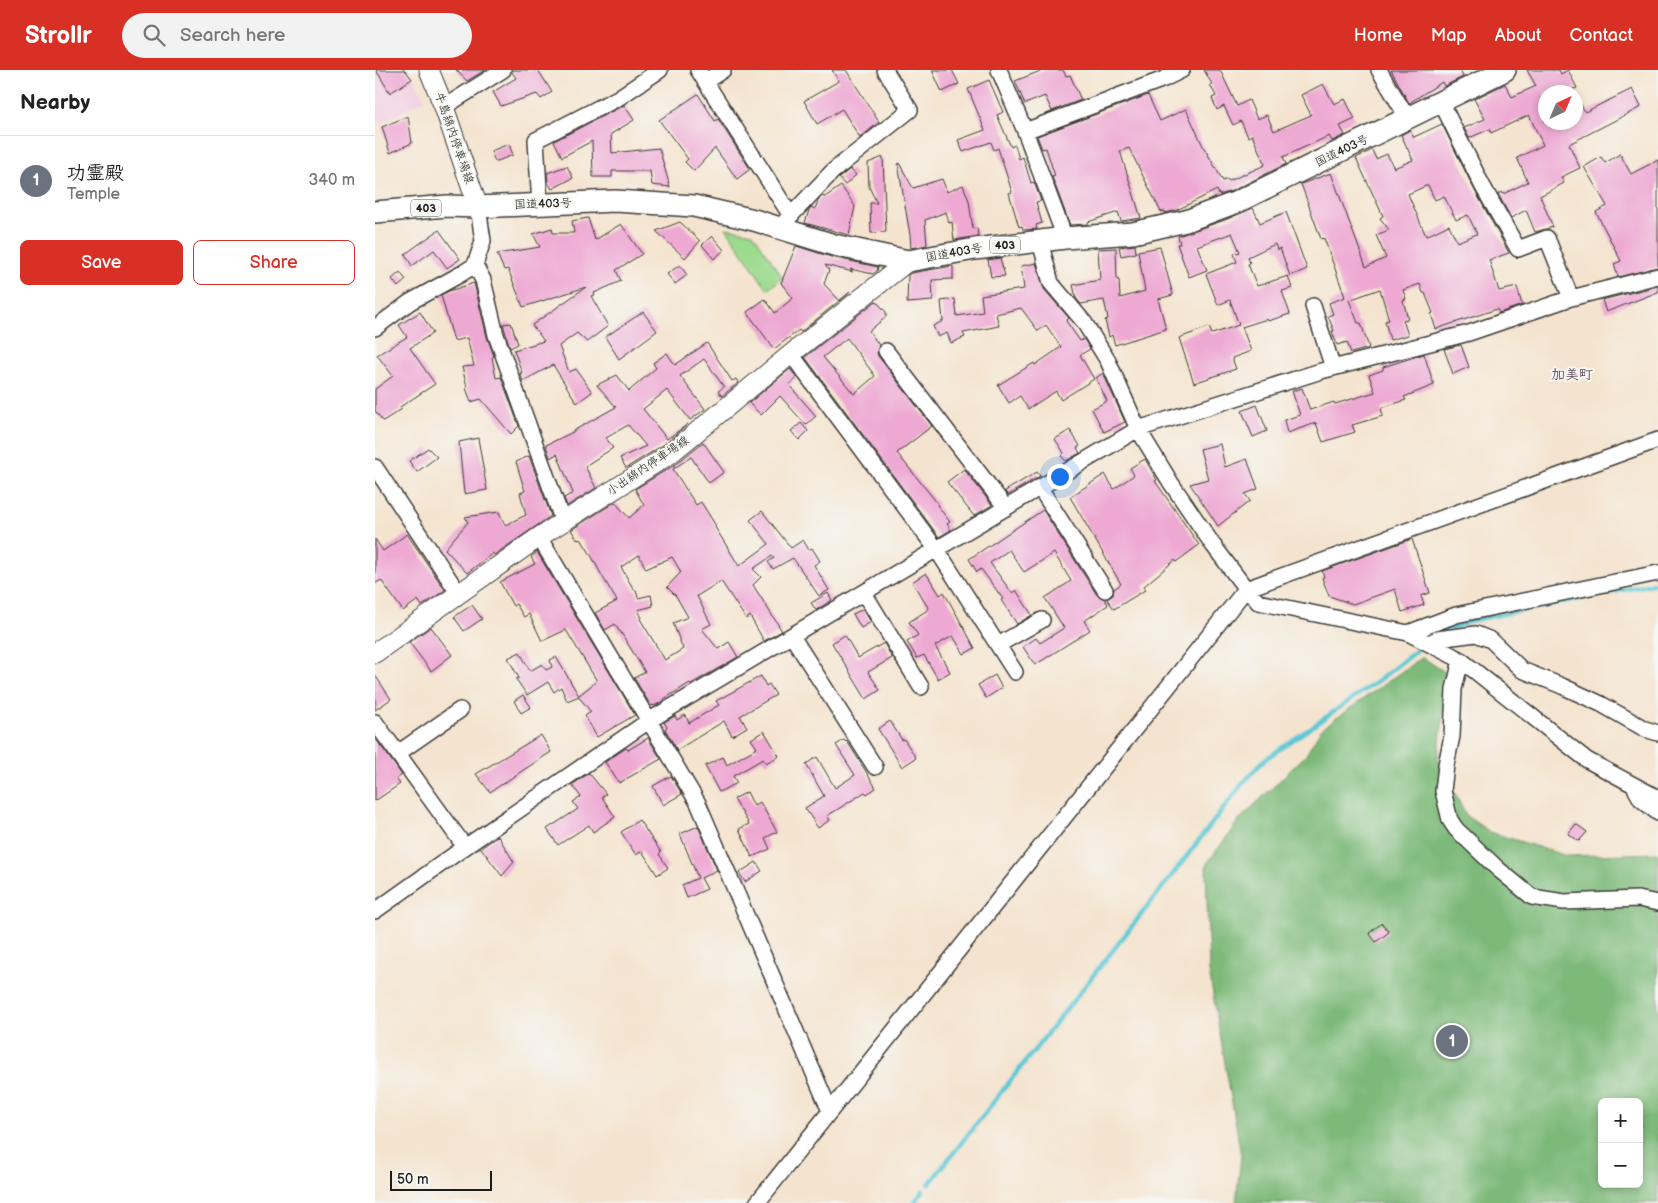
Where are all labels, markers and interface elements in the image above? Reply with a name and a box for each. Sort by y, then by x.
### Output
search box [122,13,472,58]
text: Strollr [25,21,92,50]
icon: search [140,21,168,49]
text: Search here [180,24,285,47]
text: Home [1354,25,1403,46]
text: Map [1431,25,1467,46]
text: About [1495,25,1542,46]
text: Contact [1570,25,1633,46]
north arrow [1538,85,1583,130]
text: Nearby [20,90,90,115]
street label: 牛島綿内停車場線 [431,90,477,186]
street label: 国道403号 [1313,132,1371,170]
text: 功霊殿 [67,162,124,185]
text: 1 [33,171,39,190]
text: 340 m [308,171,355,190]
text: Temple [67,185,120,204]
street label: 国道403号 [514,195,572,213]
road number: 403 [411,200,441,216]
road number: 403 [990,236,1020,254]
button: Save [20,240,183,285]
button: Share [193,240,355,285]
street label: 国道403号 [924,241,984,265]
district label: 加美町 [1551,366,1593,383]
street label: 小出綿内停車場線 [604,433,692,499]
your location [1047,464,1073,490]
pin: 1 [1436,1022,1468,1060]
map controls [1598,1098,1643,1188]
button: + [1598,1098,1643,1143]
button: − [1598,1143,1643,1188]
scale bar [390,1168,493,1191]
text: 50 m [397,1171,429,1188]

